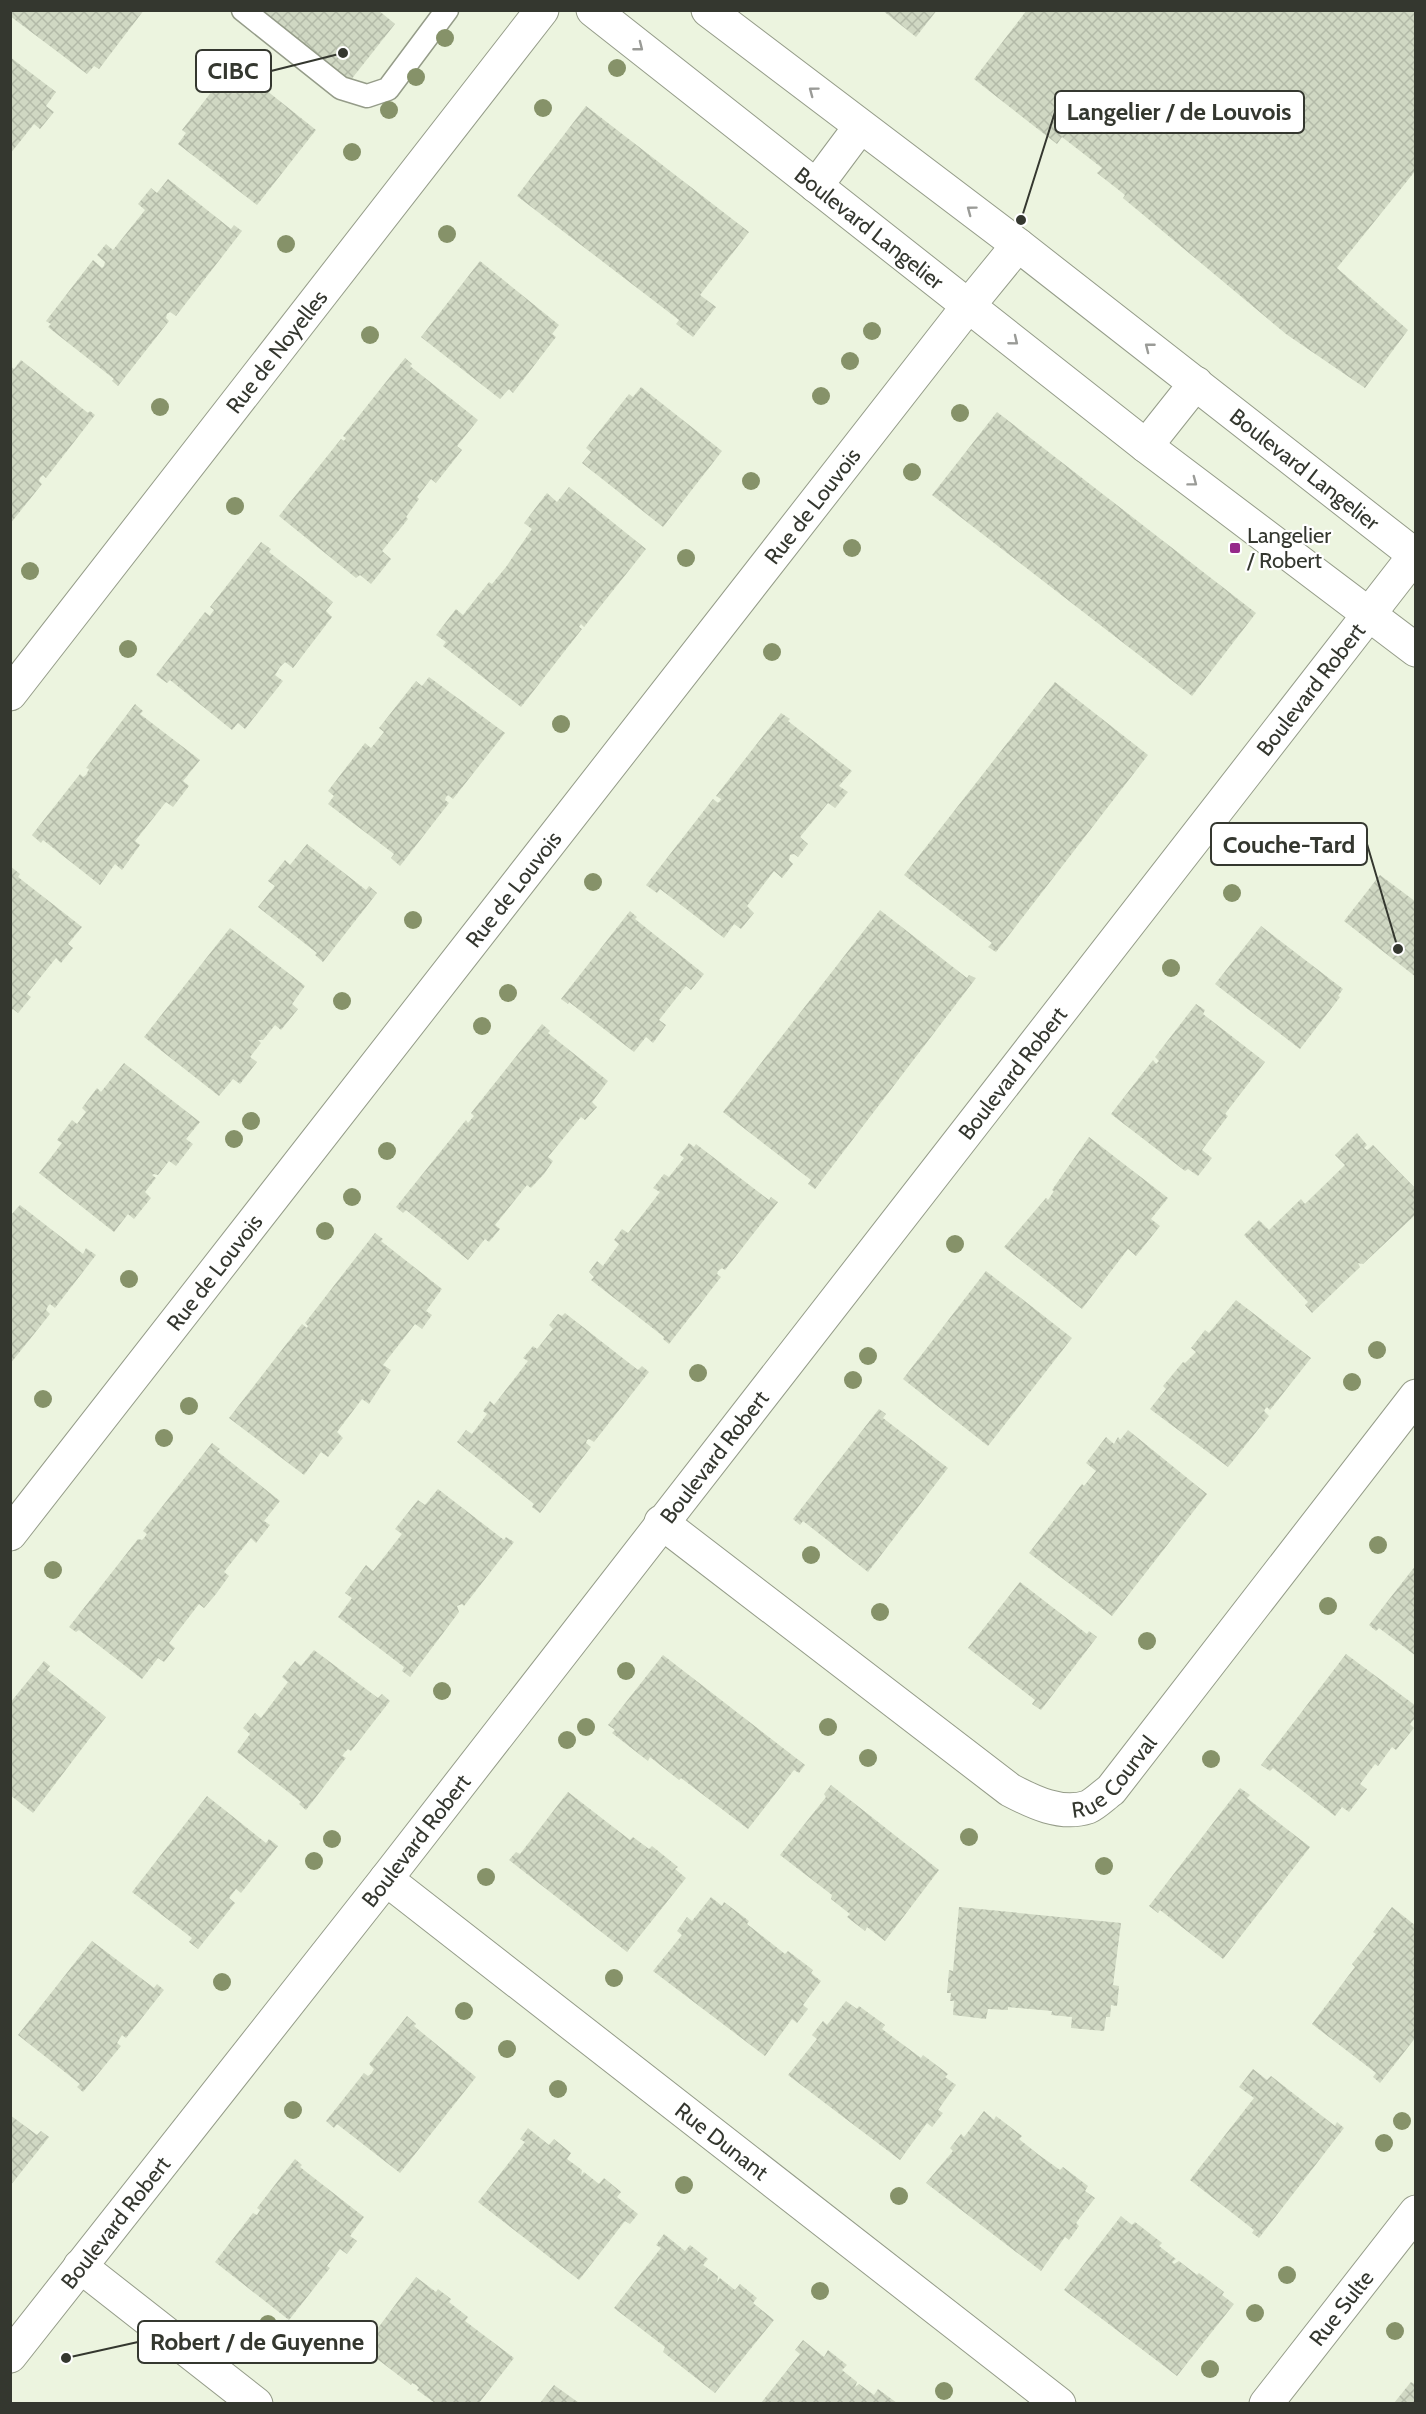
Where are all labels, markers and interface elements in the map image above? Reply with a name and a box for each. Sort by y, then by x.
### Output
one-way arrow [633,39,644,50]
callout: CIBC [196,50,271,92]
text: CIBC [207,56,259,85]
one-way arrow [809,88,820,99]
callout: Langelier / de Louvois [1055,91,1304,133]
text: Langelier / de Louvois [1067,97,1291,126]
street label: Boulevard Langelier [789,161,949,295]
one-way arrow [967,207,978,218]
street label: Rue de Noyelles [220,284,333,419]
one-way arrow [1007,334,1018,345]
one-way arrow [1145,343,1156,354]
street label: Boulevard Langelier [1225,402,1385,536]
street label: Rue de Louvois [758,442,866,570]
one-way arrow [1186,474,1197,485]
place label: Langelier / Robert [1246,522,1331,574]
marker: Langelier / Robert [1228,541,1242,555]
street label: Boulevard Robert [1250,617,1371,761]
callout: Couche-Tard [1211,823,1367,865]
street label: Rue de Louvois [459,826,567,953]
text: Couche-Tard [1223,830,1355,859]
street label: Boulevard Robert [952,1001,1073,1145]
street label: Rue de Louvois [160,1209,268,1336]
street label: Boulevard Robert [654,1385,774,1529]
street label: Rue Courval [1070,1729,1162,1824]
street label: Boulevard Robert [356,1768,476,1912]
street label: Rue Dunant [670,2096,774,2186]
street label: Boulevard Robert [55,2150,176,2294]
street label: Rue Sulte [1303,2265,1379,2351]
callout: Robert / de Guyenne [138,2321,377,2363]
text: Robert / de Guyenne [150,2327,364,2356]

